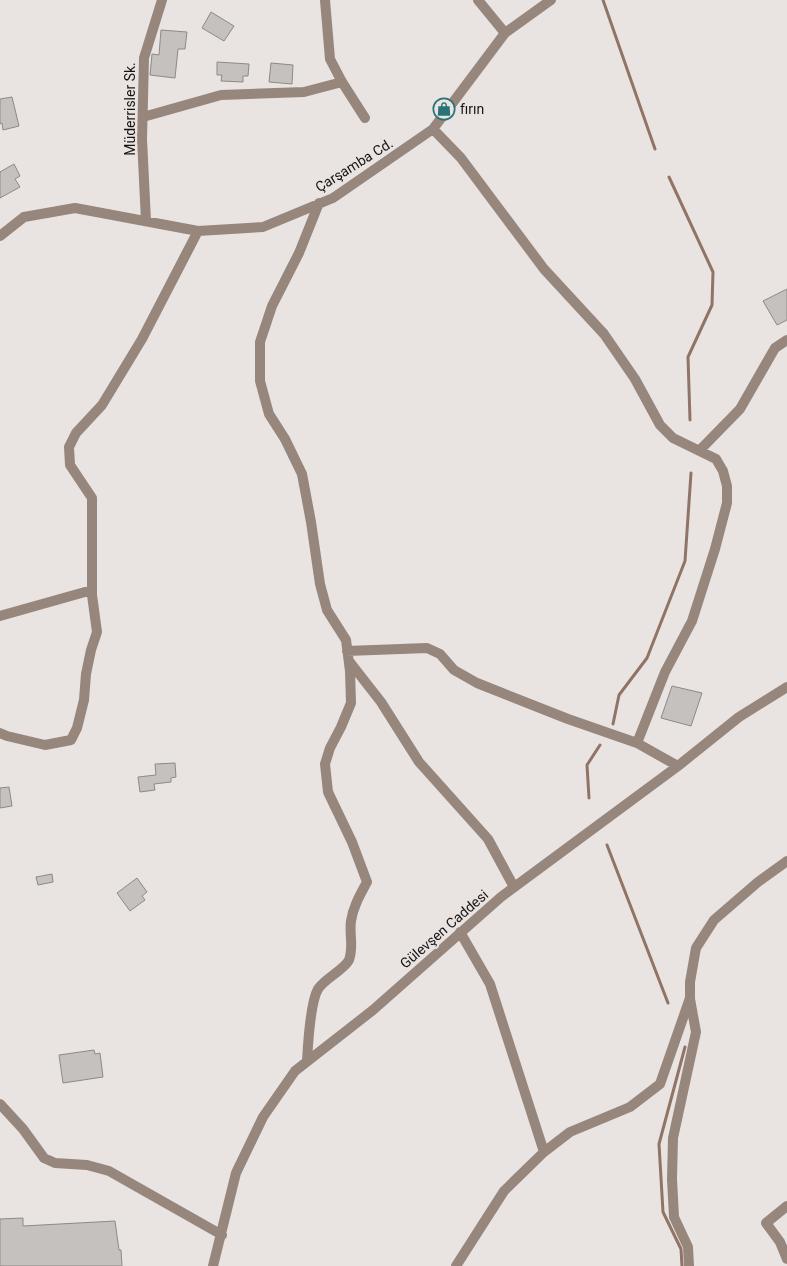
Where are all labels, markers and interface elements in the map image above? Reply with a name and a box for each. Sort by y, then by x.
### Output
street label: Müderrisler Sk. [122,62,138,156]
shop icon: fırın [432,97,456,121]
place label: fırın [460,101,484,117]
street label: Çarşamba Cd. [312,135,396,195]
street label: Gülevşen Caddesi [397,886,491,972]

